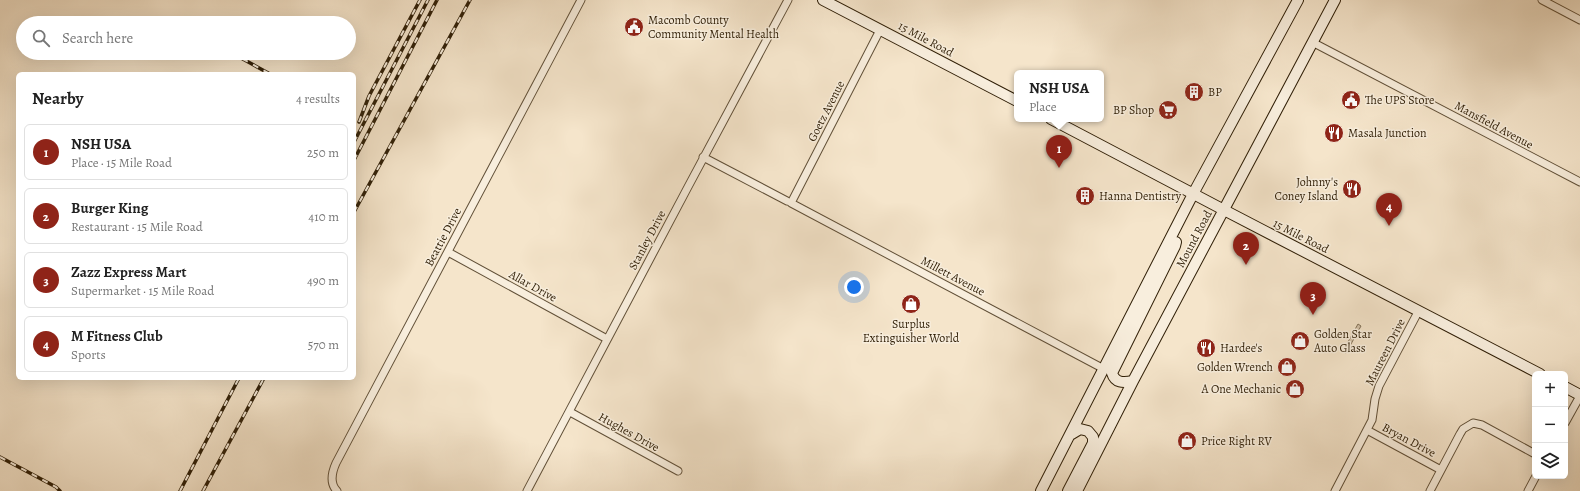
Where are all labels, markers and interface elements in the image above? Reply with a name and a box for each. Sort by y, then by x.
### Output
place label: Macomb County Community Mental Health [648,12,780,42]
search box [16,16,356,60]
public building icon: Macomb County Community Mental Health [623,16,645,38]
street label: 15 Mile Road [895,18,957,61]
icon: search [30,27,52,49]
text: Search here [62,28,133,48]
popup [1014,70,1104,122]
street label: Goetz Avenue [804,78,848,144]
text: NSH USA [1029,78,1089,98]
building icon: BP [1183,81,1205,103]
place label: BP [1208,84,1222,100]
text: Nearby [32,87,83,110]
public building icon: The UPS Store [1340,89,1362,111]
text: 4 results [296,90,340,107]
place label: The UPS Store [1365,92,1434,108]
text: Place [1029,98,1056,115]
street label: Mansfield Avenue [1452,98,1536,152]
supermarket icon: BP Shop [1157,99,1179,121]
place label: BP Shop [1113,102,1154,118]
restaurant icon: Masala Junction [1323,122,1345,144]
place label: Masala Junction [1348,125,1427,141]
text: NSH USA [71,134,131,154]
pin: 1 [1046,135,1072,168]
text: 1 [44,144,48,161]
text: 250 m [307,144,339,161]
text: Place · 15 Mile Road [71,154,172,171]
place label: Johnny's Coney Island [1275,174,1339,204]
restaurant icon: Johnny's Coney Island [1341,178,1363,200]
building icon: Hanna Dentistry [1074,185,1096,207]
place label: Hanna Dentistry [1099,188,1182,204]
pin: 4 [1376,193,1402,226]
text: Burger King [71,198,148,218]
street label: Beattie Drive [421,205,465,269]
street label: Stanley Drive [625,207,669,273]
street label: Mound Road [1172,207,1216,270]
text: 2 [43,208,49,225]
text: 410 m [308,208,339,225]
street label: 15 Mile Road [1270,215,1332,257]
text: Restaurant · 15 Mile Road [71,218,203,235]
pin: 2 [1233,232,1259,265]
street label: Millett Avenue [918,252,988,300]
text: Zazz Express Mart [71,262,186,282]
street label: Allar Drive [505,266,560,306]
text: 3 [43,272,49,289]
text: 490 m [307,272,339,289]
your location [844,277,864,297]
text: Supermarket · 15 Mile Road [71,282,214,299]
pin: 3 [1300,282,1326,315]
shop icon: Surplus Extinguisher World [900,293,922,315]
place label: Surplus Extinguisher World [863,316,960,346]
street label: Maureen Drive [1361,316,1409,388]
text: M Fitness Club [71,326,163,346]
place label: Golden Star Auto Glass [1313,326,1372,356]
shop icon: Golden Star Auto Glass [1289,330,1311,352]
text: 4 [43,336,49,353]
text: 570 m [308,336,339,353]
restaurant icon: Hardee's [1195,337,1217,359]
place label: Hardee's [1220,340,1263,356]
text: Sports [71,346,106,363]
shop icon: Golden Wrench [1276,356,1298,378]
place label: Golden Wrench [1197,359,1274,375]
map controls [1532,371,1568,479]
button: + [1532,371,1568,407]
shop icon: A One Mechanic [1284,378,1306,400]
place label: A One Mechanic [1201,381,1281,397]
button: − [1532,407,1568,443]
street label: Hughes Drive [596,409,662,455]
street label: Bryan Drive [1379,419,1439,461]
shop icon: Price Right RV [1176,430,1198,452]
place label: Price Right RV [1201,433,1272,449]
button: layers [1532,443,1568,479]

